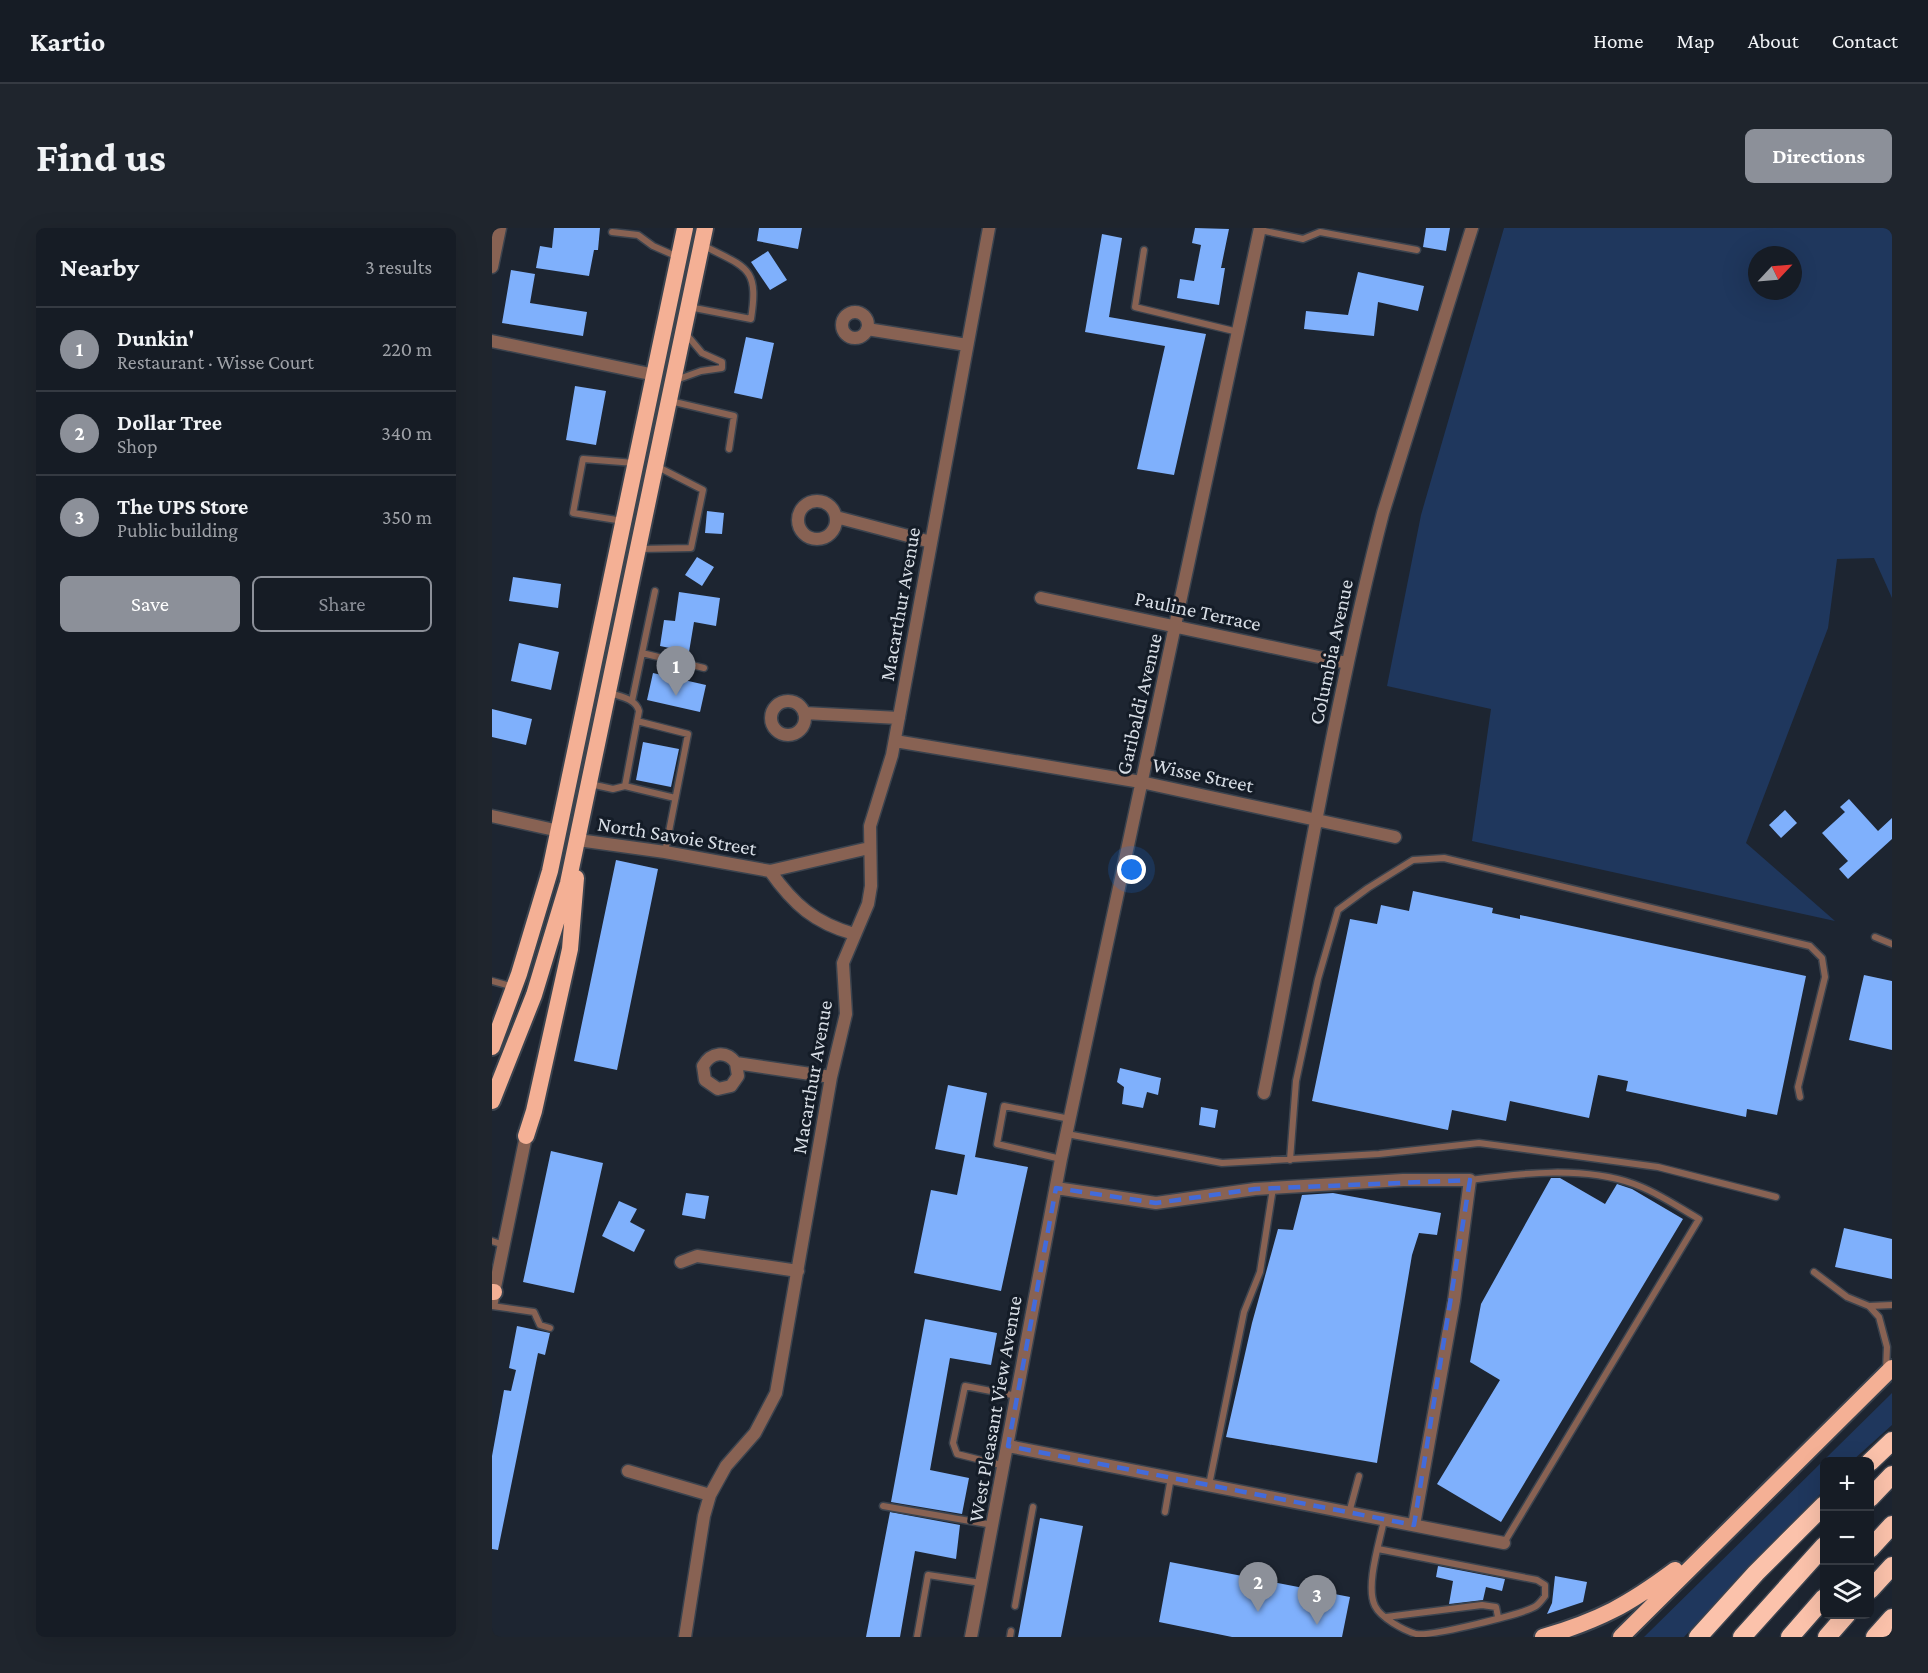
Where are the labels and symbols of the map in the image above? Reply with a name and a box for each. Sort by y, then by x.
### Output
north arrow [1748,246,1802,300]
street label: Macarthur Avenue [875,525,925,683]
street label: Columbia Avenue [1304,577,1358,727]
street label: Pauline Terrace [1133,586,1263,636]
street label: Garibaldi Avenue [1111,631,1167,777]
pin: 1 [656,646,696,696]
street label: Wisse Street [1150,753,1257,798]
street label: North Savoie Street [596,812,759,861]
your location [1117,855,1146,884]
street label: Macarthur Avenue [787,998,837,1156]
street label: West Pleasant View Avenue [963,1294,1027,1524]
pin: 2 [1238,1562,1278,1612]
pin: 3 [1298,1576,1336,1625]

